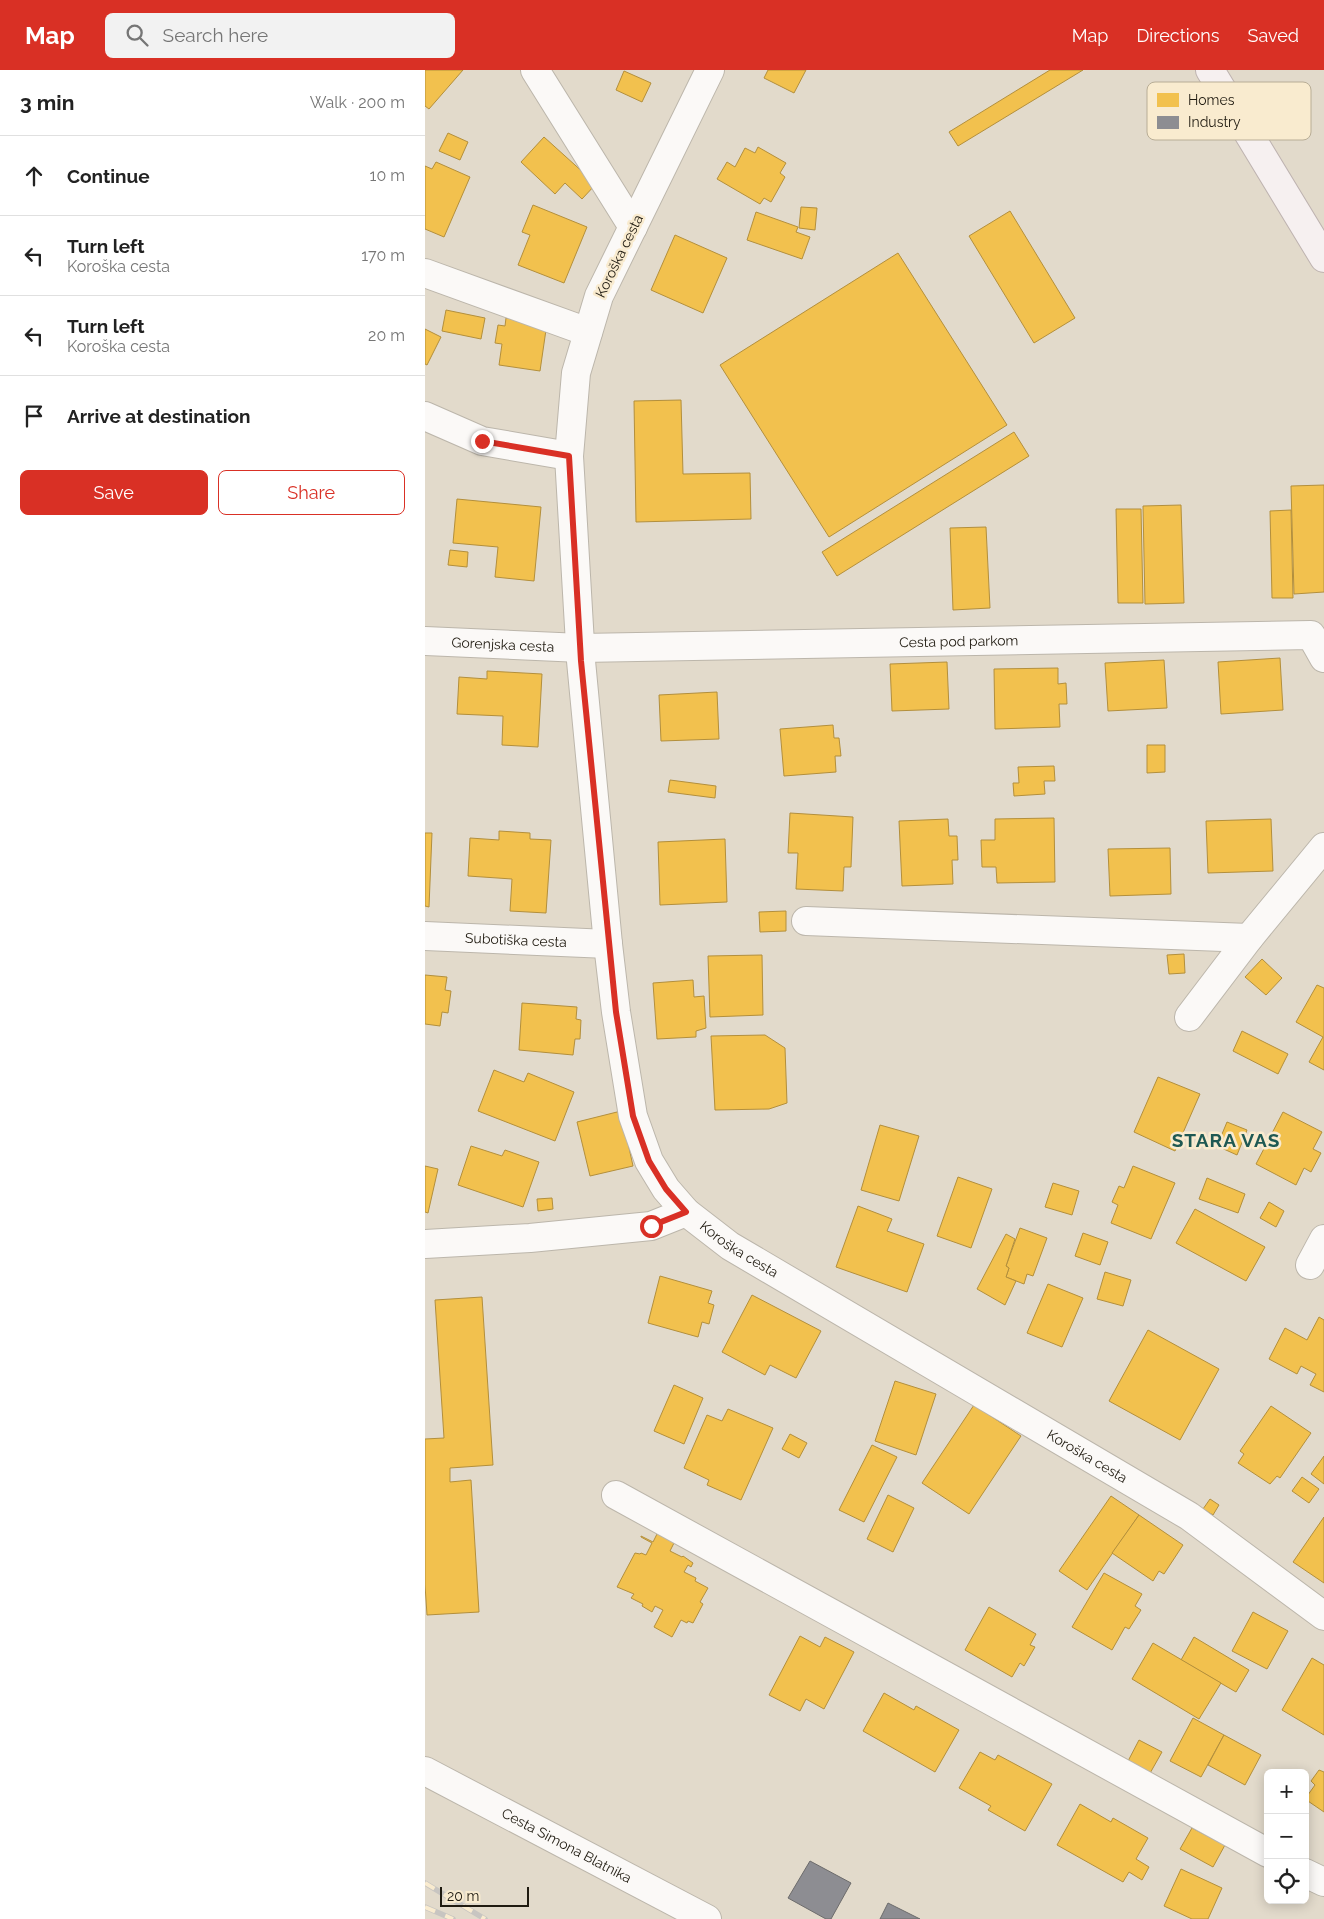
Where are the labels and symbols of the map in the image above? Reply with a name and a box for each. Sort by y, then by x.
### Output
legend [1147,82,1311,140]
text: Homes [1188,92,1235,108]
text: Industry [1188,114,1241,130]
street label: Koroška cesta [592,212,646,300]
route end [471,430,494,453]
street label: Cesta pod parkom [899,632,1019,650]
street label: Gorenjska cesta [451,634,555,655]
street label: Subotiška cesta [465,930,567,950]
district label: STARA VAS [1172,1129,1280,1151]
route start [640,1215,663,1238]
street label: Koroška cesta [697,1218,781,1281]
street label: Koroška cesta [1044,1426,1130,1486]
street label: Cesta Simona Blatnika [499,1805,634,1886]
scale bar [440,1884,529,1907]

